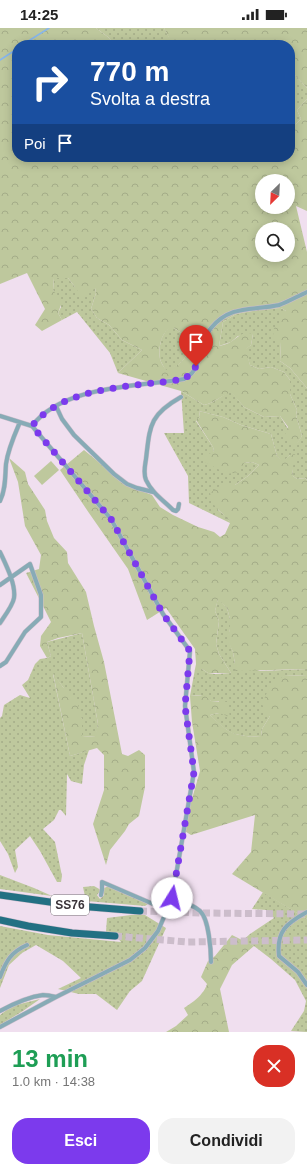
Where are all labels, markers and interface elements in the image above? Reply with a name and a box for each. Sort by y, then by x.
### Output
text: 14:25 [20,6,58,23]
icon: right [24,56,76,108]
text: 770 m [90,56,169,87]
text: Svolta a destra [90,89,210,109]
icon: arrive [54,132,76,154]
text: Poi [24,135,46,152]
north arrow [255,174,295,214]
map controls [255,174,295,262]
button: search [255,222,295,262]
pin [179,325,213,366]
icon: arrive [185,331,207,353]
position arrow [151,877,193,919]
road number: SS76 [51,895,89,915]
text: 13 min [12,1045,88,1072]
button: close [253,1045,295,1087]
text: 1.0 km · 14:38 [12,1074,95,1089]
button: Esci [12,1118,150,1164]
button: Condividi [158,1118,295,1164]

